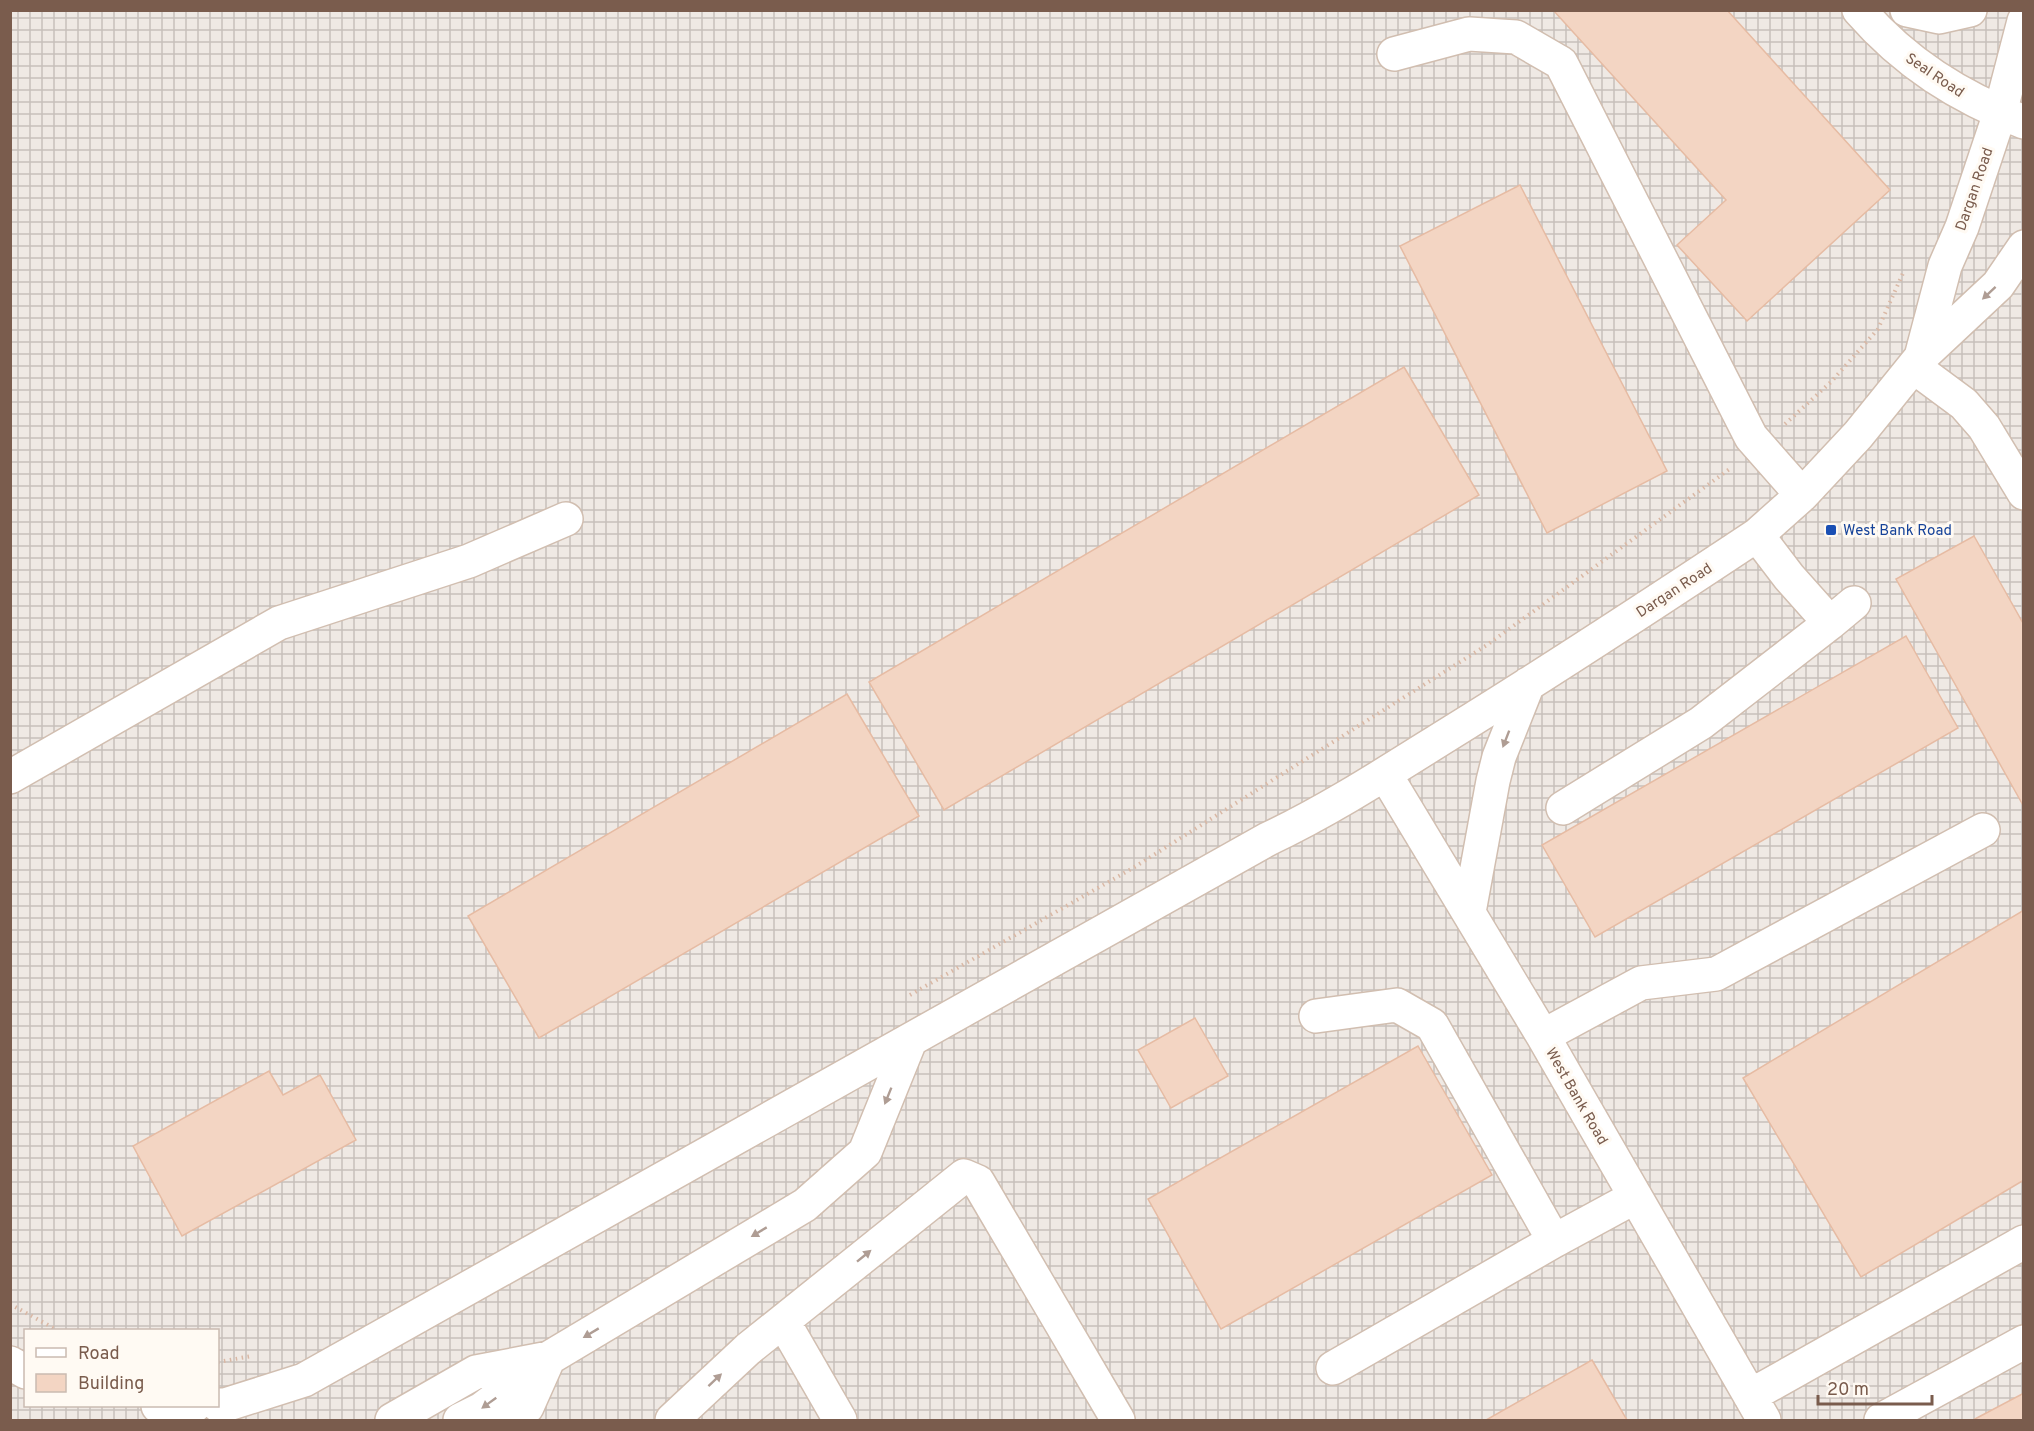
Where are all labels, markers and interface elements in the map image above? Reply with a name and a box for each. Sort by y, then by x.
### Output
street label: Seal Road [1901,50,1967,103]
street label: Dargan Road [1952,145,1999,234]
one-way arrow [1982,286,1996,300]
place label: West Bank Road [1843,522,1952,541]
marker: West Bank Road [1824,523,1838,537]
street label: Dargan Road [1633,560,1716,623]
one-way arrow [1501,730,1511,748]
street label: West Bank Road [1540,1045,1611,1149]
one-way arrow [883,1087,893,1105]
one-way arrow [751,1227,767,1238]
one-way arrow [857,1250,872,1262]
one-way arrow [583,1327,599,1338]
legend [24,1329,219,1407]
text: Road [78,1343,120,1366]
scale bar [1818,1368,1932,1406]
text: Building [78,1373,144,1396]
one-way arrow [707,1374,721,1388]
text: 20 m [1827,1379,1869,1402]
one-way arrow [481,1397,497,1409]

